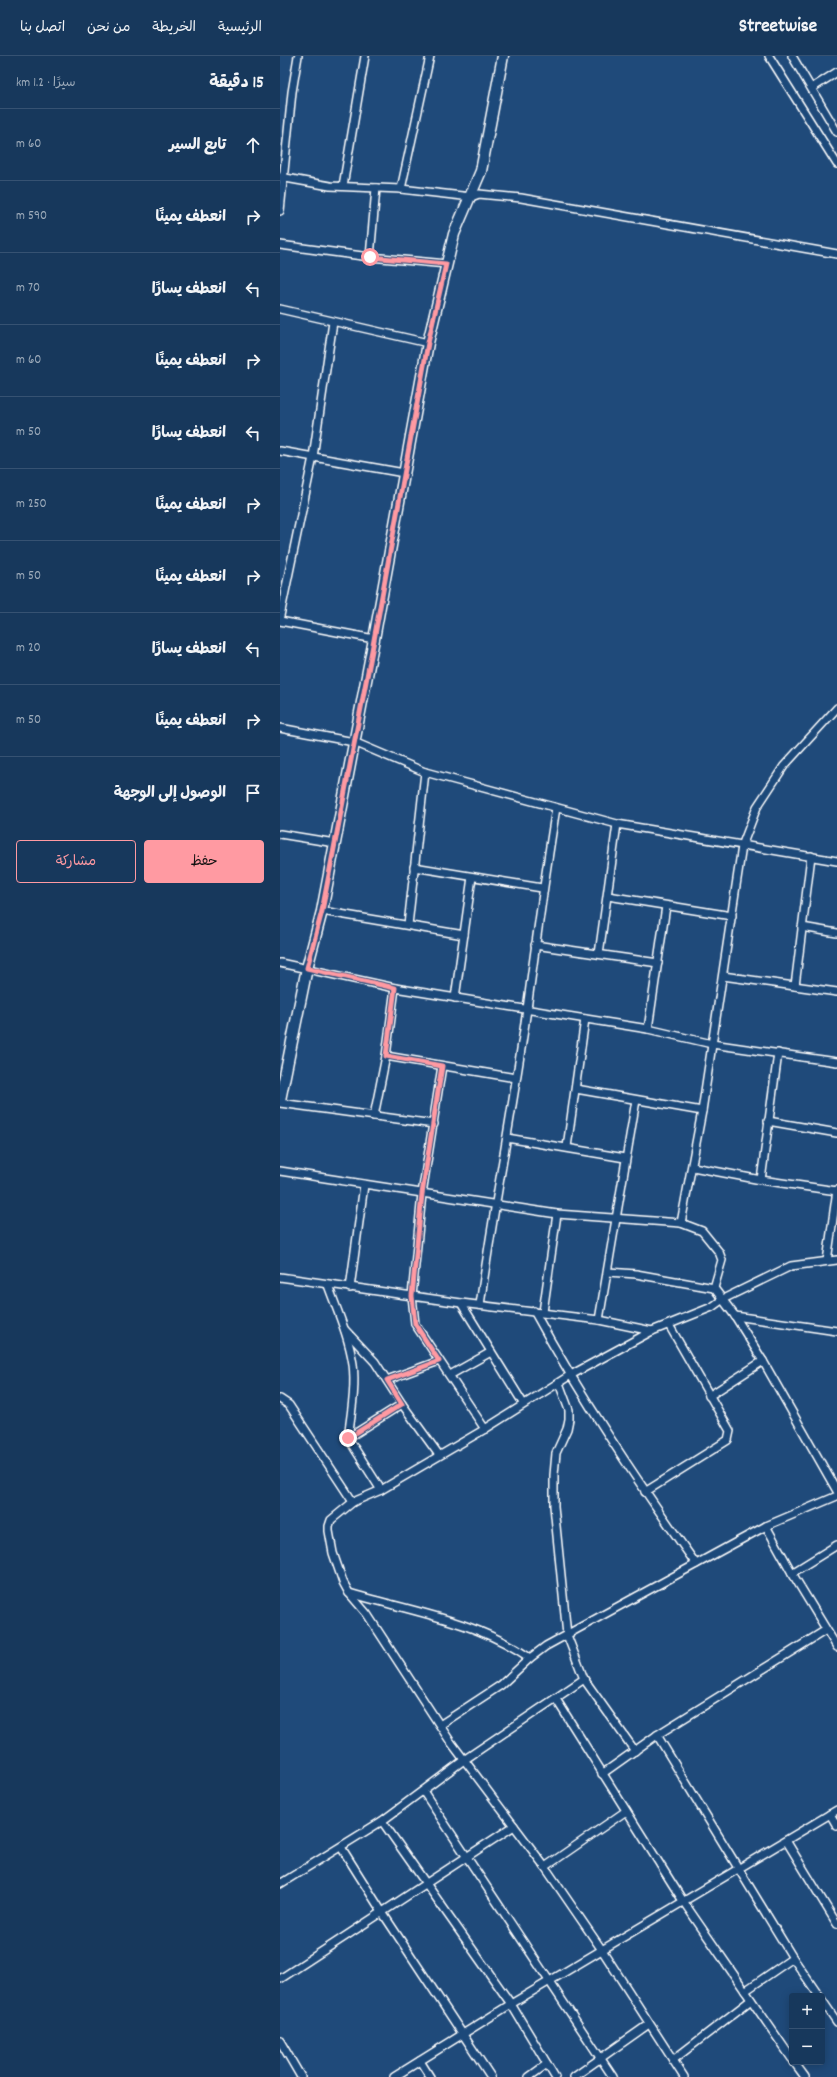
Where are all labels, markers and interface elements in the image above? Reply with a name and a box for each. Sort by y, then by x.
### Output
text: Streetwise [739,14,817,41]
text: اتصل بنا [20,18,65,38]
text: من نحن [87,18,130,38]
text: الخريطة [152,18,196,38]
text: الرئيسية [218,18,262,38]
text: 15 دقيقة [209,72,264,96]
text: سيرًا · 1.2 km [16,74,76,93]
icon: ahead [242,134,264,156]
text: 60 m [16,135,41,154]
text: تابع السير [169,135,226,157]
icon: right [242,206,264,228]
text: 590 m [16,207,47,226]
text: انعطف يمينًا [156,207,226,229]
route start [361,248,379,266]
icon: left [242,278,264,300]
text: 70 m [16,279,40,298]
text: انعطف يسارًا [152,279,226,301]
icon: right [242,350,264,372]
text: 60 m [16,351,41,370]
text: انعطف يمينًا [156,351,226,373]
icon: left [242,422,264,444]
text: 50 m [16,423,41,442]
text: انعطف يسارًا [152,423,226,445]
icon: right [242,494,264,516]
text: 250 m [16,495,47,514]
text: انعطف يمينًا [156,495,226,517]
icon: right [242,566,264,588]
text: 50 m [16,567,41,586]
text: انعطف يمينًا [156,567,226,589]
icon: left [242,638,264,660]
text: 20 m [16,639,41,658]
text: انعطف يسارًا [152,639,226,661]
icon: right [242,710,264,732]
text: 50 m [16,711,41,730]
text: انعطف يمينًا [156,711,226,733]
icon: arrive [242,782,264,804]
text: الوصول إلى الوجهة [114,783,226,805]
button: مشاركة [16,840,136,883]
button: حفظ [144,840,264,883]
route end [339,1429,357,1447]
map controls [789,1993,825,2065]
button: + [789,1993,825,2029]
button: − [789,2029,825,2065]

